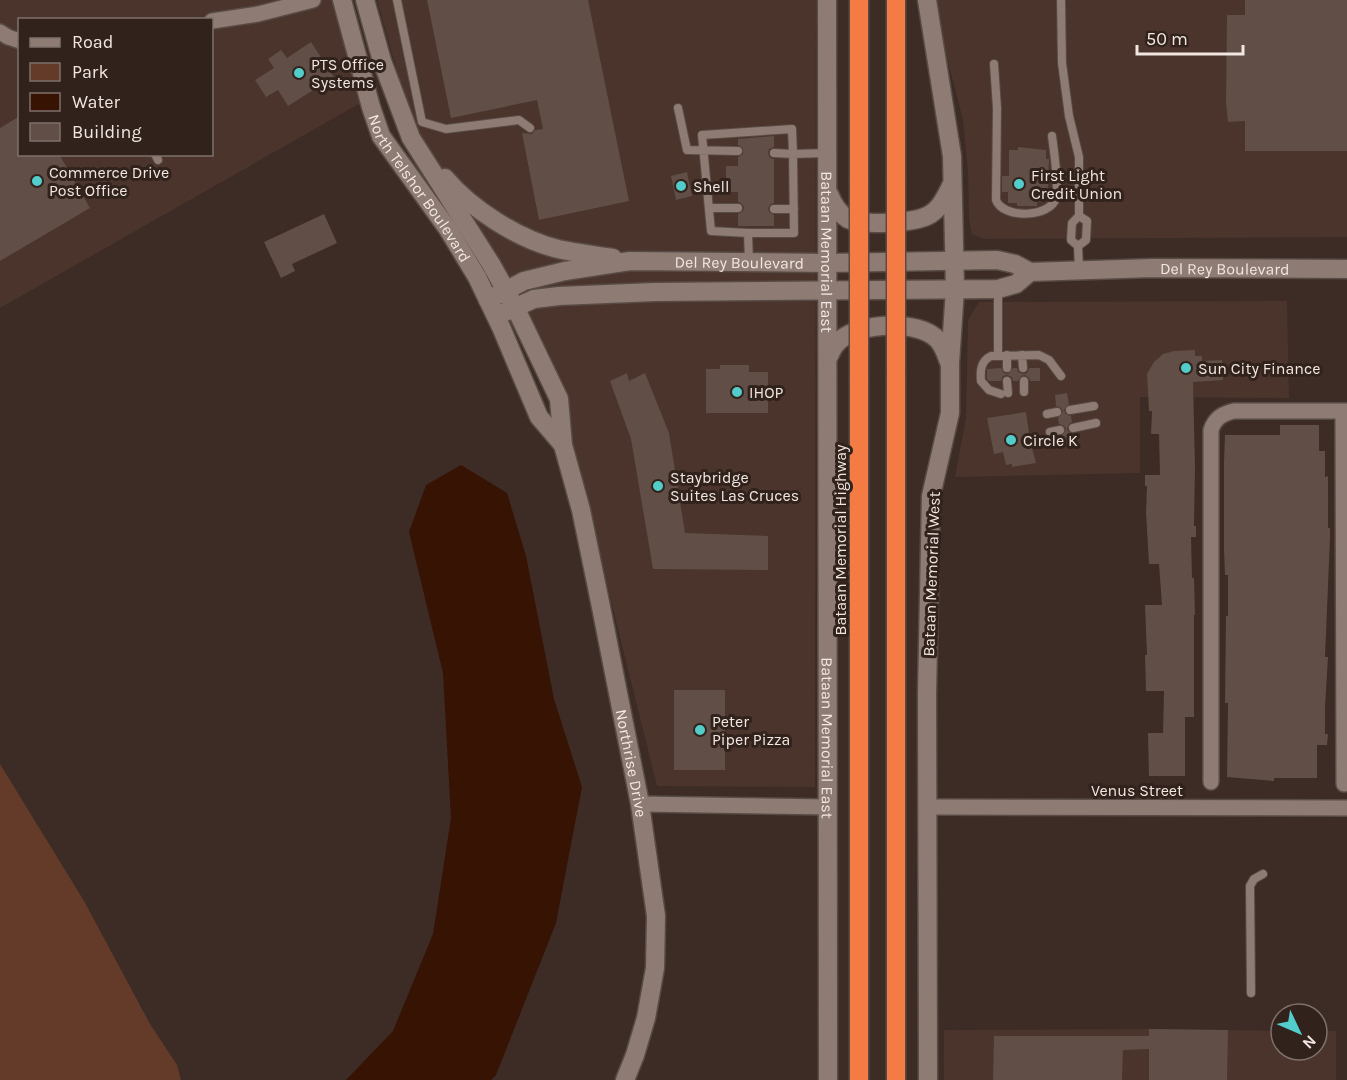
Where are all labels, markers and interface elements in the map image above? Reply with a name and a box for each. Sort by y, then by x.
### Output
legend [18,18,213,156]
scale bar [1137,18,1244,56]
text: 50 m [1146,28,1188,50]
text: Road [72,31,113,53]
place label: PTS Office Systems [311,55,384,92]
text: Park [72,61,109,83]
marker: PTS Office Systems [292,66,306,80]
text: Water [72,91,120,113]
street label: North Telshor Boulevard [364,112,475,266]
text: Building [72,121,142,143]
place label: Commerce Drive Post Office [49,163,169,200]
place label: First Light Credit Union [1031,166,1122,203]
street label: Bataan Memorial East [817,171,836,333]
marker: Commerce Drive Post Office [30,174,44,188]
place label: Shell [693,177,730,196]
marker: First Light Credit Union [1012,177,1026,191]
marker: Shell [674,179,688,193]
street label: Del Rey Boulevard [674,252,804,273]
street label: Del Rey Boulevard [1160,259,1290,279]
place label: Sun City Finance [1198,359,1320,378]
marker: Sun City Finance [1179,361,1193,375]
place label: IHOP [749,383,784,402]
marker: IHOP [730,385,744,399]
place label: Circle K [1023,431,1078,450]
marker: Circle K [1004,433,1018,447]
street label: Bataan Memorial Highway [831,444,850,635]
place label: Staybridge Suites Las Cruces [670,468,799,505]
marker: Staybridge Suites Las Cruces [651,479,665,493]
street label: Bataan Memorial West [919,491,944,657]
street label: Bataan Memorial East [818,657,837,819]
street label: Northrise Drive [611,708,651,819]
place label: Peter Piper Pizza [712,712,790,749]
marker: Peter Piper Pizza [693,723,707,737]
street label: Venus Street [1091,781,1183,800]
north arrow [1269,1002,1329,1062]
text: N [1299,1031,1320,1053]

